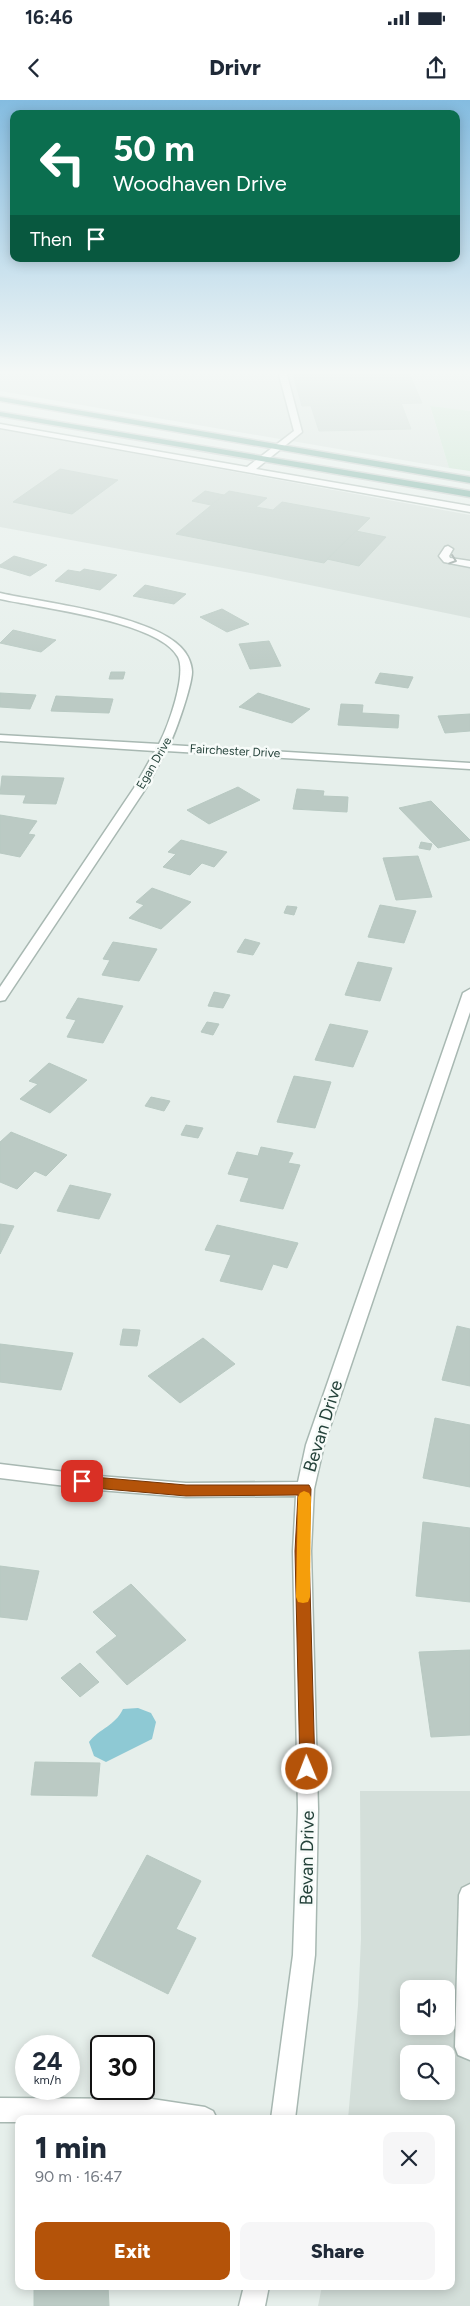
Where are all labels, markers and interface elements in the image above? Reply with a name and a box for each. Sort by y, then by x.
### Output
text: 16:46 [25,6,73,29]
icon: back [20,54,48,82]
text: Drivr [209,54,261,81]
icon: share [422,54,450,82]
text: 50 m [113,128,195,170]
icon: left [30,130,95,195]
text: Woodhaven Drive [113,170,287,197]
icon: arrive [82,225,110,253]
text: Then [30,228,72,251]
one-way arrow [448,554,457,564]
street label: Egan Drive [134,734,175,791]
street label: Fairchester Drive [189,742,281,760]
street label: Bevan Drive [299,1377,347,1475]
pin [61,1460,103,1502]
icon: arrive [68,1467,96,1495]
position arrow [280,1742,332,1794]
street label: Bevan Drive [295,1810,319,1906]
map controls [400,1980,455,2100]
button: sound [400,1980,455,2035]
speed limit sign: 30 [90,2035,155,2100]
button: search [400,2045,455,2100]
text: 24 [32,2046,63,2076]
text: km/h [34,2073,61,2087]
text: 1 min [35,2129,107,2166]
button: close [383,2132,435,2184]
text: 90 m · 16:47 [35,2167,122,2186]
button: Exit [35,2222,230,2280]
button: Share [240,2222,435,2280]

